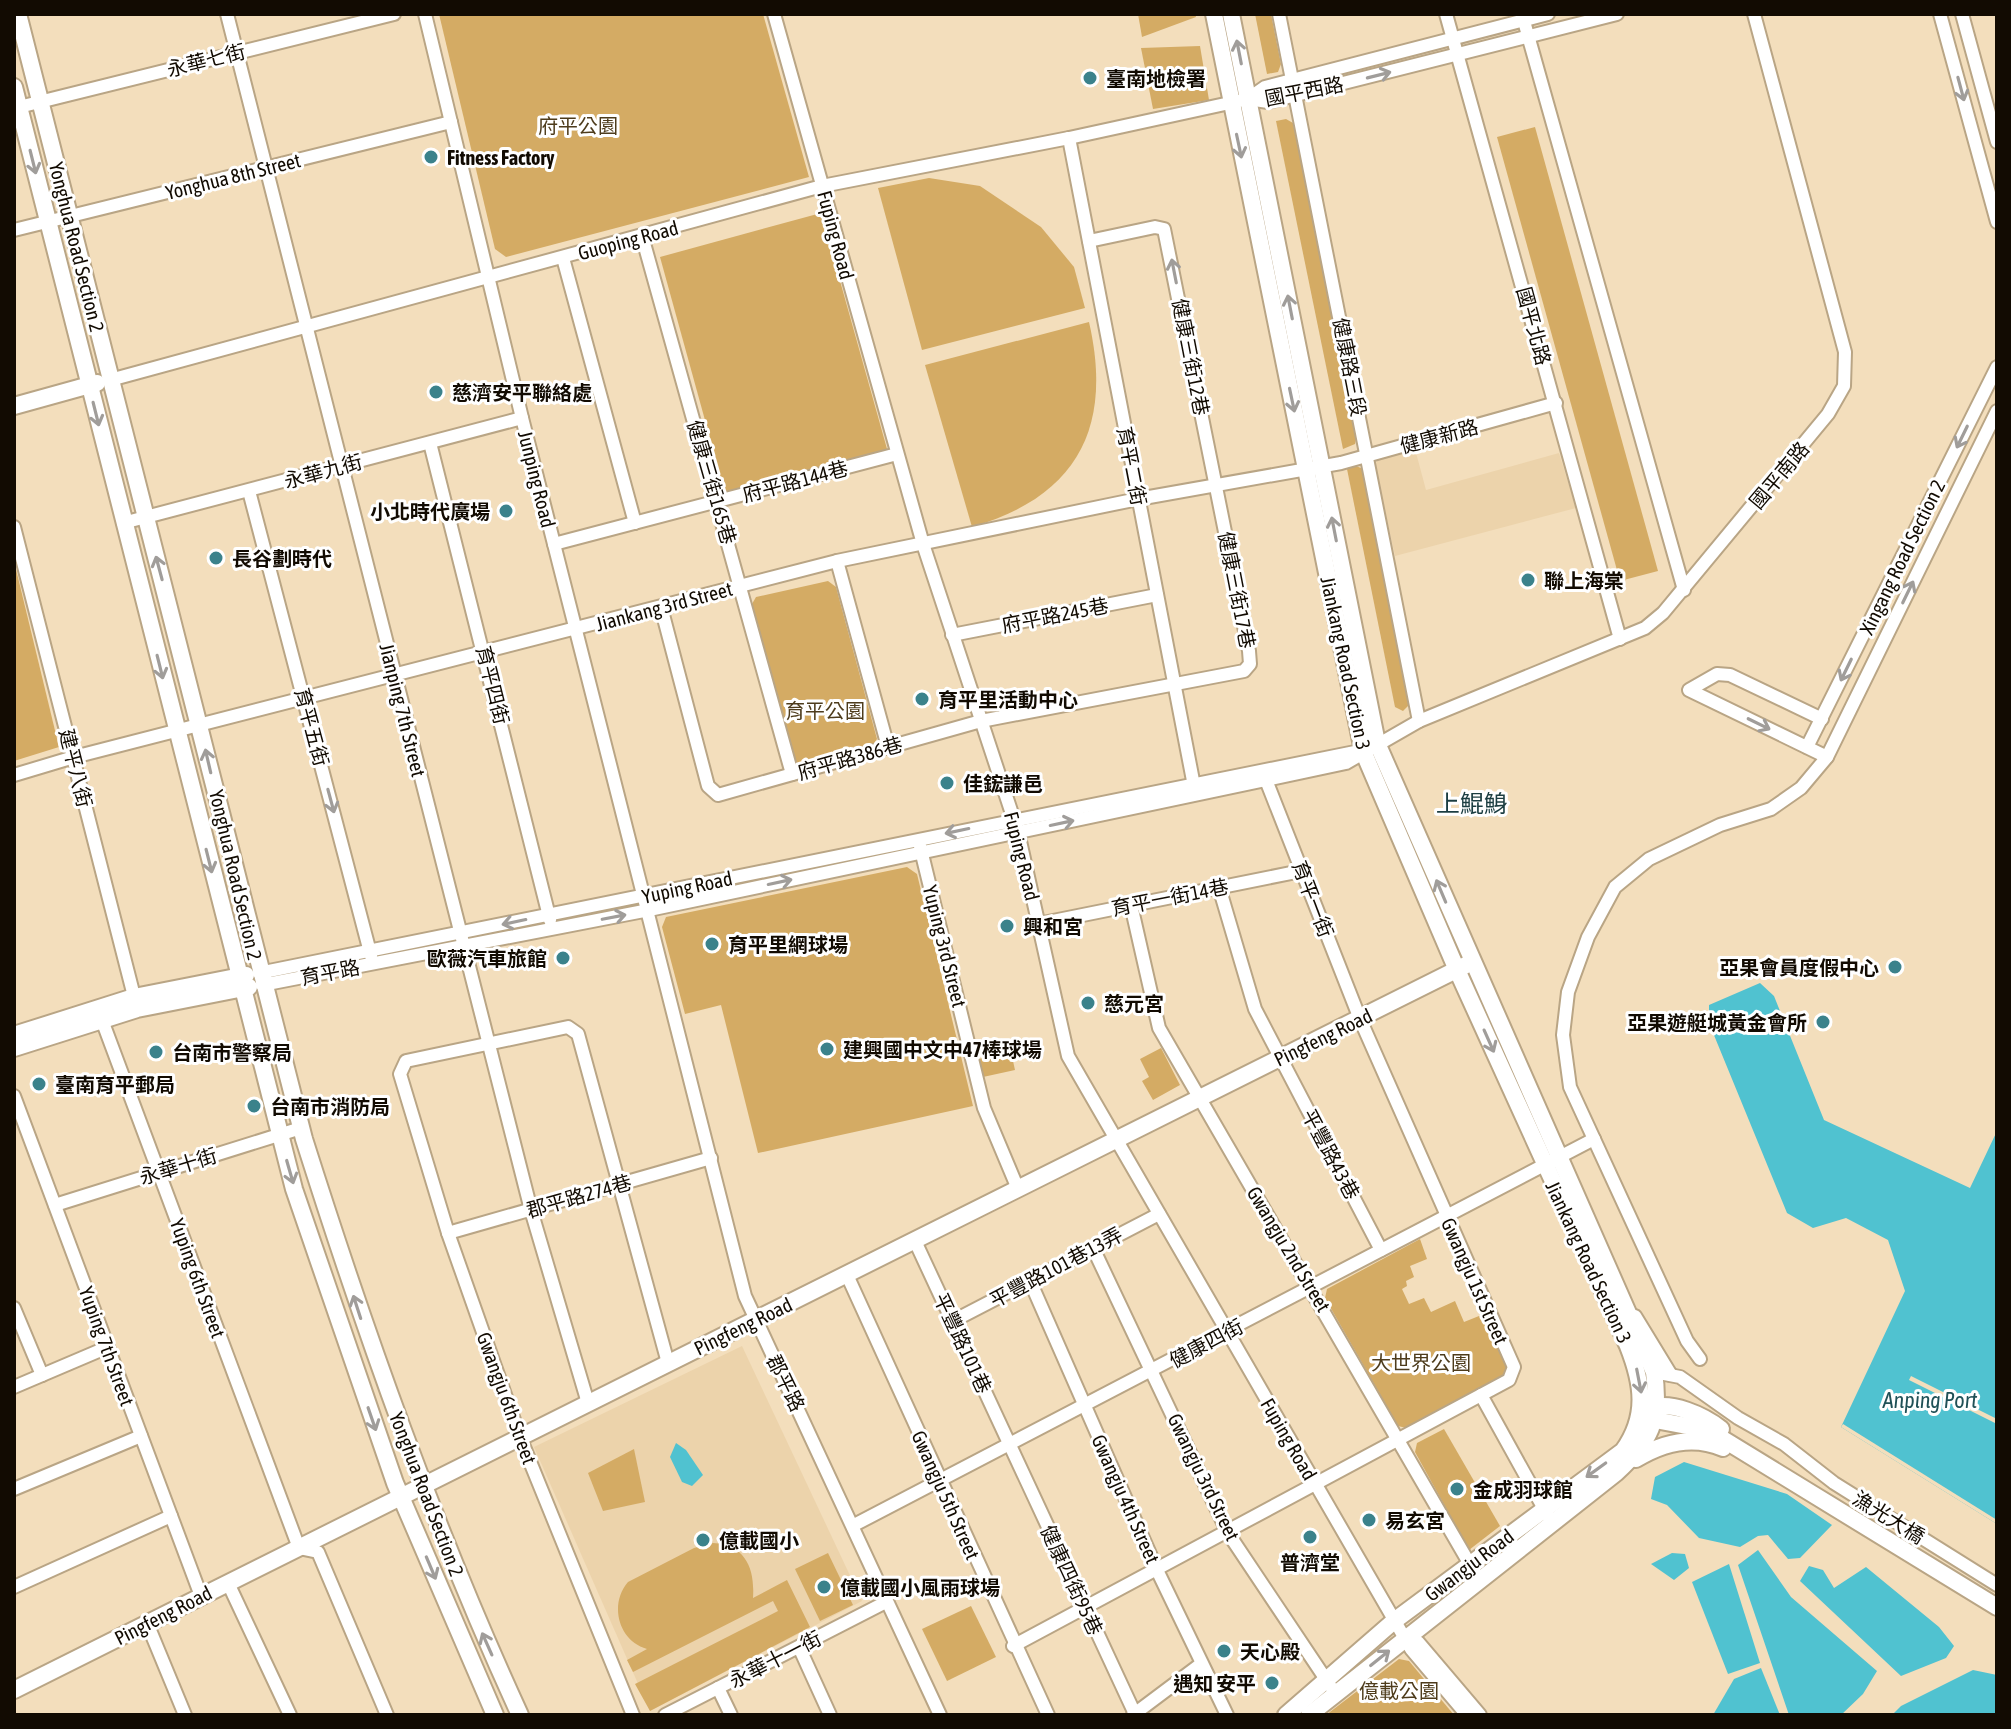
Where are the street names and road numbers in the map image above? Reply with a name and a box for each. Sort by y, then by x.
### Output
street label: 永華七街 [164,39,248,81]
street label: 國平西路 [1263,72,1345,110]
street label: Yonghua 8th Street [163,148,303,204]
street label: Yonghua Road Section 2 [45,160,109,334]
street label: Fuping Road [813,188,859,282]
street label: Guoping Road [575,216,681,264]
street label: 國平北路 [1513,284,1555,368]
street label: 健康三街12巷 [1168,296,1214,418]
street label: 健康路三段 [1329,316,1371,418]
street label: 健康新路 [1397,415,1481,457]
street label: 健康三街165巷 [683,417,741,547]
street label: 育平二街 [1113,425,1151,507]
street label: Junping Road [514,428,560,530]
street label: 國平南路 [1744,437,1814,513]
street label: 永華九街 [281,450,365,492]
street label: 府平路144巷 [740,456,850,506]
street label: Xingang Road Section 2 [1855,476,1949,638]
street label: 健康三街17巷 [1214,529,1260,651]
street label: Jiankang Road Section 3 [1316,574,1376,752]
street label: Jiankang 3rd Street [593,577,735,635]
street label: 府平路245巷 [1000,593,1110,637]
street label: Jianping 7th Street [375,641,431,779]
street label: 育平四街 [472,643,514,727]
street label: 育平五街 [291,685,333,769]
street label: 建平八街 [55,726,97,810]
street label: 府平路386巷 [795,732,905,784]
street label: Yonghua Road Section 2 [205,788,267,962]
street label: Fuping Road [1000,809,1044,903]
street label: 育平一街 [1288,858,1338,940]
street label: Yuping Road [640,866,734,908]
street label: 育平一街14巷 [1109,874,1231,920]
street label: Yuping 3rd Street [919,883,971,1010]
street label: 育平路 [298,955,362,989]
street label: Pingfeng Road [1270,1003,1376,1071]
street label: 平豐路43巷 [1298,1105,1364,1203]
street label: 永華十街 [136,1143,220,1189]
street label: 郡平路274巷 [524,1170,634,1222]
street label: Jiankang Road Section 3 [1541,1177,1637,1347]
street label: Gwangju 2nd Street [1243,1182,1336,1316]
street label: Gwangju 1st Street [1437,1214,1513,1348]
street label: Yuping 6th Street [166,1215,230,1341]
street label: 平豐路101巷13弄 [986,1222,1126,1312]
street label: Yuping 7th Street [75,1283,139,1409]
street label: 平豐路101巷 [930,1289,996,1397]
street label: Pingfeng Road [690,1292,796,1360]
street label: 健康四街 [1165,1314,1247,1372]
street label: Gwangju 6th Street [473,1329,542,1467]
street label: 郡平路 [763,1351,809,1415]
street label: Fuping Road [1256,1394,1322,1484]
street label: Yonghua Road Section 2 [385,1409,469,1579]
street label: Gwangju 3rd Street [1163,1410,1245,1544]
street label: Gwangju 5th Street [907,1427,985,1563]
street label: Gwangju 4th Street [1087,1431,1165,1567]
street label: 漁光大橋 [1849,1486,1929,1548]
street label: 健康四街95巷 [1036,1521,1108,1639]
street label: Gwangju Road [1420,1524,1518,1606]
street label: Pingfeng Road [111,1581,215,1649]
street label: 永華十一街 [725,1626,825,1692]

